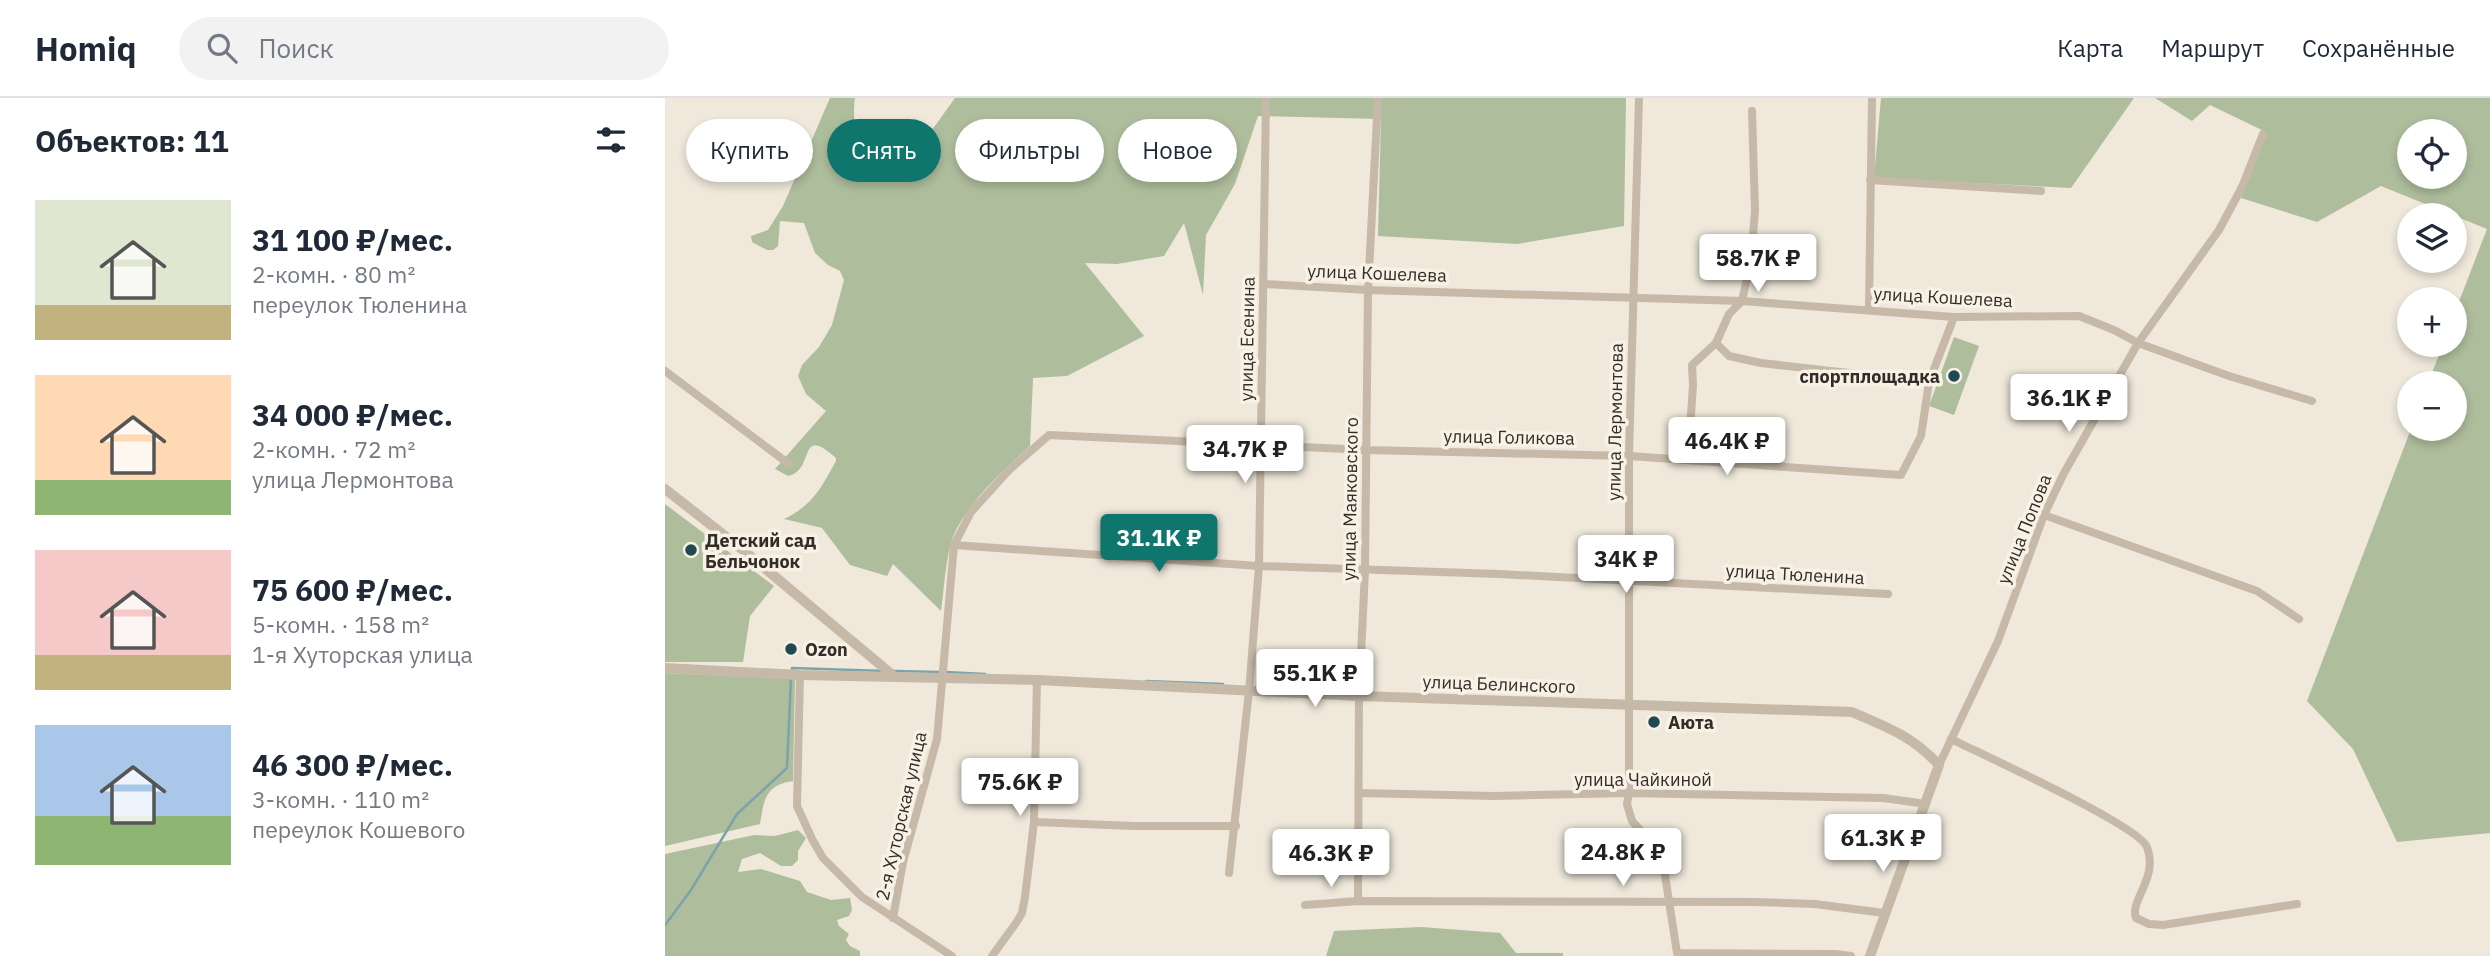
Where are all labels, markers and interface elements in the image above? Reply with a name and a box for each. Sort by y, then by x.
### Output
search box [179,17,669,80]
text: Homiq [35,27,137,70]
icon: search [203,29,241,67]
text: Поиск [259,31,334,65]
text: Карта [2057,32,2123,64]
text: Маршрут [2161,32,2264,64]
text: Сохранённые [2302,32,2455,64]
chip: Купить [686,119,813,182]
chip: Снять [827,119,941,182]
chip: Фильтры [955,119,1104,182]
chip: Новое [1118,119,1237,182]
map controls [2397,119,2467,441]
button: locate [2397,119,2467,189]
text: Объектов: 11 [35,121,229,160]
icon: filters [592,121,630,159]
button: layers [2397,203,2467,273]
text: 31 100 ₽/мес. [252,220,453,259]
icon: home [91,228,175,312]
pin: 58.7K ₽ [1693,234,1823,294]
text: 58.7K ₽ [1715,242,1801,272]
text: 2-комн. · 80 m² [252,259,415,289]
street label: улица Кошелева [1307,259,1447,287]
street label: улица Есенина [1234,276,1260,402]
street label: улица Кошелева [1873,282,2014,312]
button: + [2397,287,2467,357]
text: переулок Тюленина [252,289,467,319]
street label: улица Лермонтова [1602,343,1628,501]
place label: спортплощадка [1799,365,1940,388]
marker: спортплощадка [1946,368,1962,384]
button: − [2397,371,2467,441]
pin: 36.1K ₽ [2004,374,2134,434]
text: 36.1K ₽ [2026,382,2112,412]
text: 34 000 ₽/мес. [252,395,453,434]
icon: home [91,403,175,487]
street label: улица Маяковского [1337,417,1363,581]
pin: 46.4K ₽ [1662,418,1792,477]
street label: улица Голикова [1443,424,1575,450]
text: 46.4K ₽ [1684,425,1770,455]
pin: 34.7K ₽ [1180,426,1310,485]
text: 34.7K ₽ [1202,433,1288,463]
text: 2-комн. · 72 m² [252,434,415,464]
text: улица Лермонтова [252,464,454,494]
street label: улица Попова [1991,470,2057,587]
pin: 31.1K ₽ [1094,514,1224,574]
text: 31.1K ₽ [1116,522,1202,552]
place label: Детский сад Бельчонок [705,529,816,573]
pin: 34K ₽ [1577,536,1675,595]
marker: Детский сад Бельчонок [683,542,699,558]
text: 34K ₽ [1594,543,1658,573]
street label: улица Тюленина [1725,559,1865,589]
text: 75 600 ₽/мес. [252,570,453,609]
icon: home [91,578,175,662]
text: 5-комн. · 158 m² [252,609,429,639]
place label: Ozon [805,638,848,661]
text: 1-я Хуторская улица [252,639,473,669]
marker: Ozon [783,641,799,657]
pin: 55.1K ₽ [1250,650,1380,709]
text: 55.1K ₽ [1272,657,1358,687]
street label: улица Белинского [1422,670,1576,698]
place label: Аюта [1668,711,1714,734]
marker: Аюта [1646,714,1662,730]
street label: 2-я Хуторская улица [870,729,932,903]
text: 46 300 ₽/мес. [252,745,453,784]
icon: home [91,753,175,837]
pin: 75.6K ₽ [955,758,1085,818]
text: 75.6K ₽ [977,766,1063,796]
street label: улица Чайкиной [1574,768,1712,791]
text: 3-комн. · 110 m² [252,784,429,814]
text: переулок Кошевого [252,814,465,844]
pin: 61.3K ₽ [1818,814,1948,874]
text: 61.3K ₽ [1840,822,1926,852]
pin: 24.8K ₽ [1558,828,1688,888]
pin: 46.3K ₽ [1266,830,1396,889]
text: 24.8K ₽ [1580,836,1666,866]
text: 46.3K ₽ [1288,837,1374,867]

